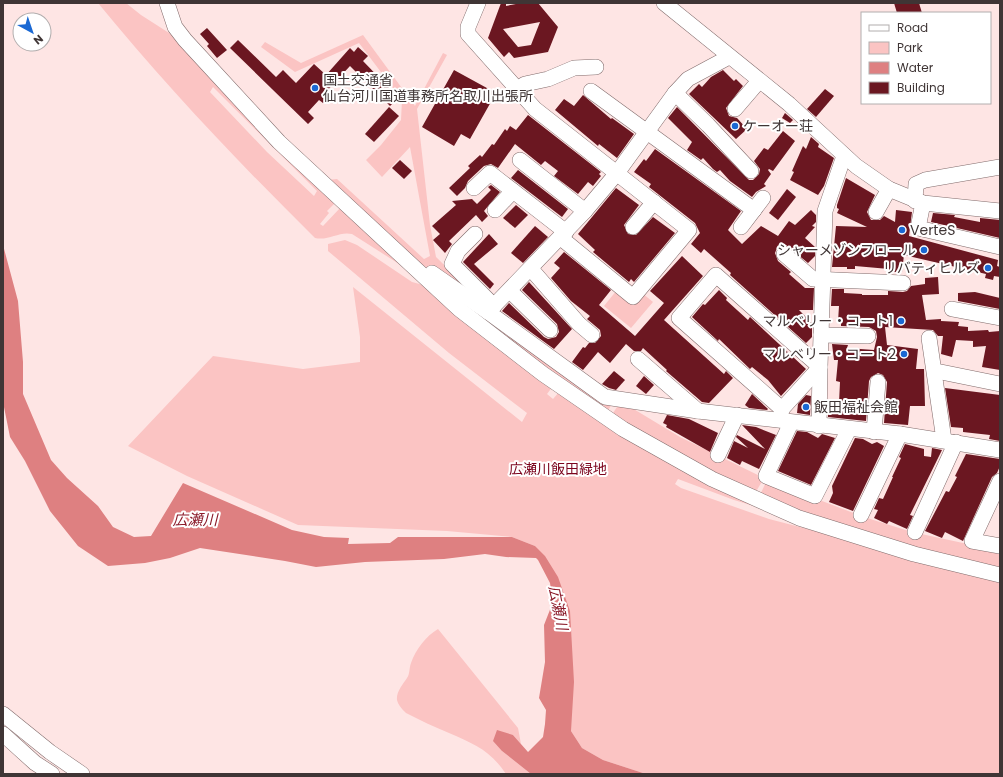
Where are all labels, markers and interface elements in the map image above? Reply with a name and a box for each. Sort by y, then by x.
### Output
north arrow [12,12,52,52]
legend [861,12,991,104]
text: Road [897,19,928,36]
text: N [30,31,47,48]
text: Park [897,39,924,56]
text: Water [897,59,934,76]
place label: 国土交通省 仙台河川国道事務所名取川出張所 [323,70,533,106]
text: Building [897,79,945,96]
marker: 国土交通省 仙台河川国道事務所名取川出張所 [310,83,320,93]
place label: ケーオー荘 [743,116,813,136]
marker: ケーオー荘 [730,121,740,131]
place label: VerteS [910,220,955,240]
marker: VerteS [897,225,907,235]
place label: シャーメゾンフロール [777,240,916,260]
marker: シャーメゾンフロール [919,245,929,255]
place label: リバティヒルズ [883,258,980,278]
marker: リバティヒルズ [983,263,993,273]
place label: マルベリー・コート1 [763,311,893,331]
marker: マルベリー・コート1 [896,316,906,326]
place label: マルベリー・コート2 [762,344,896,364]
marker: マルベリー・コート2 [899,349,909,359]
place label: 飯田福祉会館 [814,397,898,417]
marker: 飯田福祉会館 [801,402,811,412]
park label: 広瀬川飯田緑地 [509,459,607,479]
water label: 広瀬川 [172,509,219,530]
water label: 広瀬川 [544,584,573,634]

